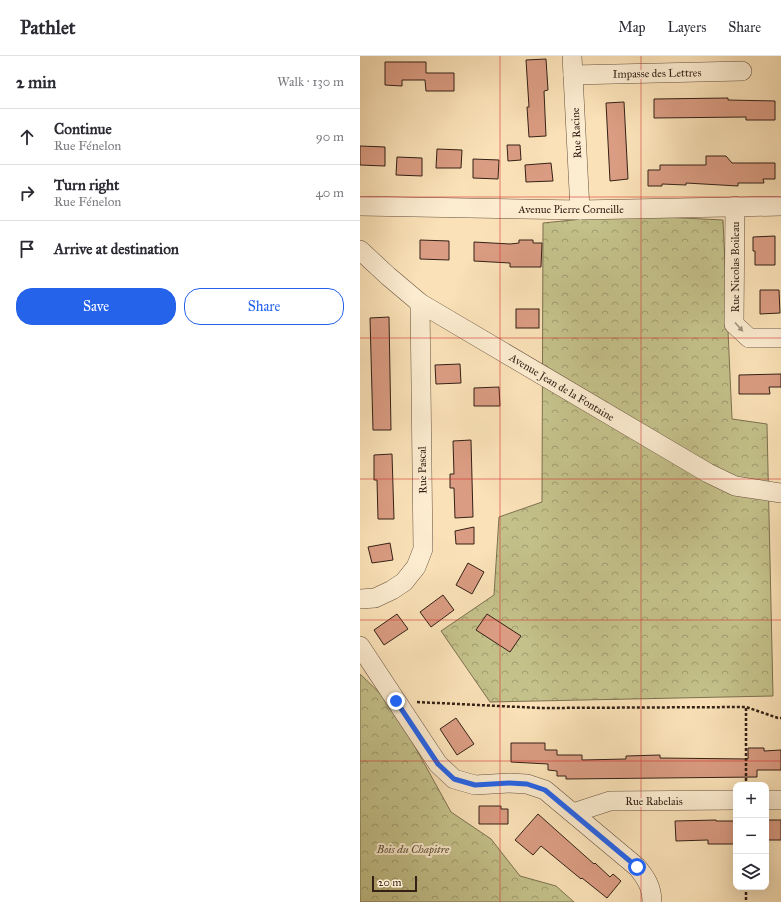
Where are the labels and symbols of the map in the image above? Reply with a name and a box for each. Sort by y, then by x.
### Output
street label: Impasse des Lettres [613,66,701,81]
street label: Rue Racine [569,107,584,159]
street label: Avenue Pierre Corneille [517,203,624,216]
street label: Rue Nicolas Boileau [729,221,742,312]
one-way arrow [734,322,743,333]
street label: Avenue Jean de la Fontaine [505,350,617,425]
street label: Rue Pascal [416,446,429,494]
route end [387,692,405,710]
street label: Rue Rabelais [625,795,683,808]
park label: Bois du Chapitre [376,843,450,857]
route start [628,858,646,876]
scale bar [372,874,417,893]

